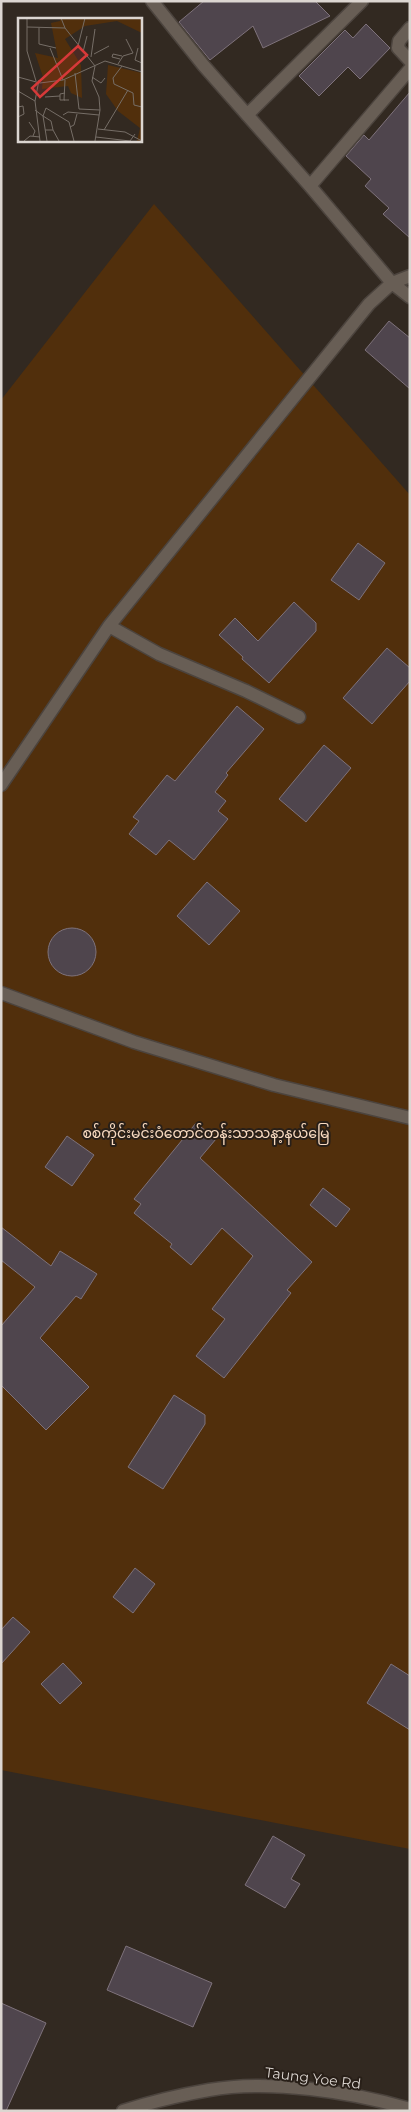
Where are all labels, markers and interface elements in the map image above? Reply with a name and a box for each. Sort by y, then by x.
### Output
inset map [18,18,141,141]
park label: စစ်ကိုင်းမင်းဝံတောင်တန်းသာသနာ့နယ်မြေ [82,1123,330,1145]
street label: Taung Yoe Rd [264,2063,362,2093]

